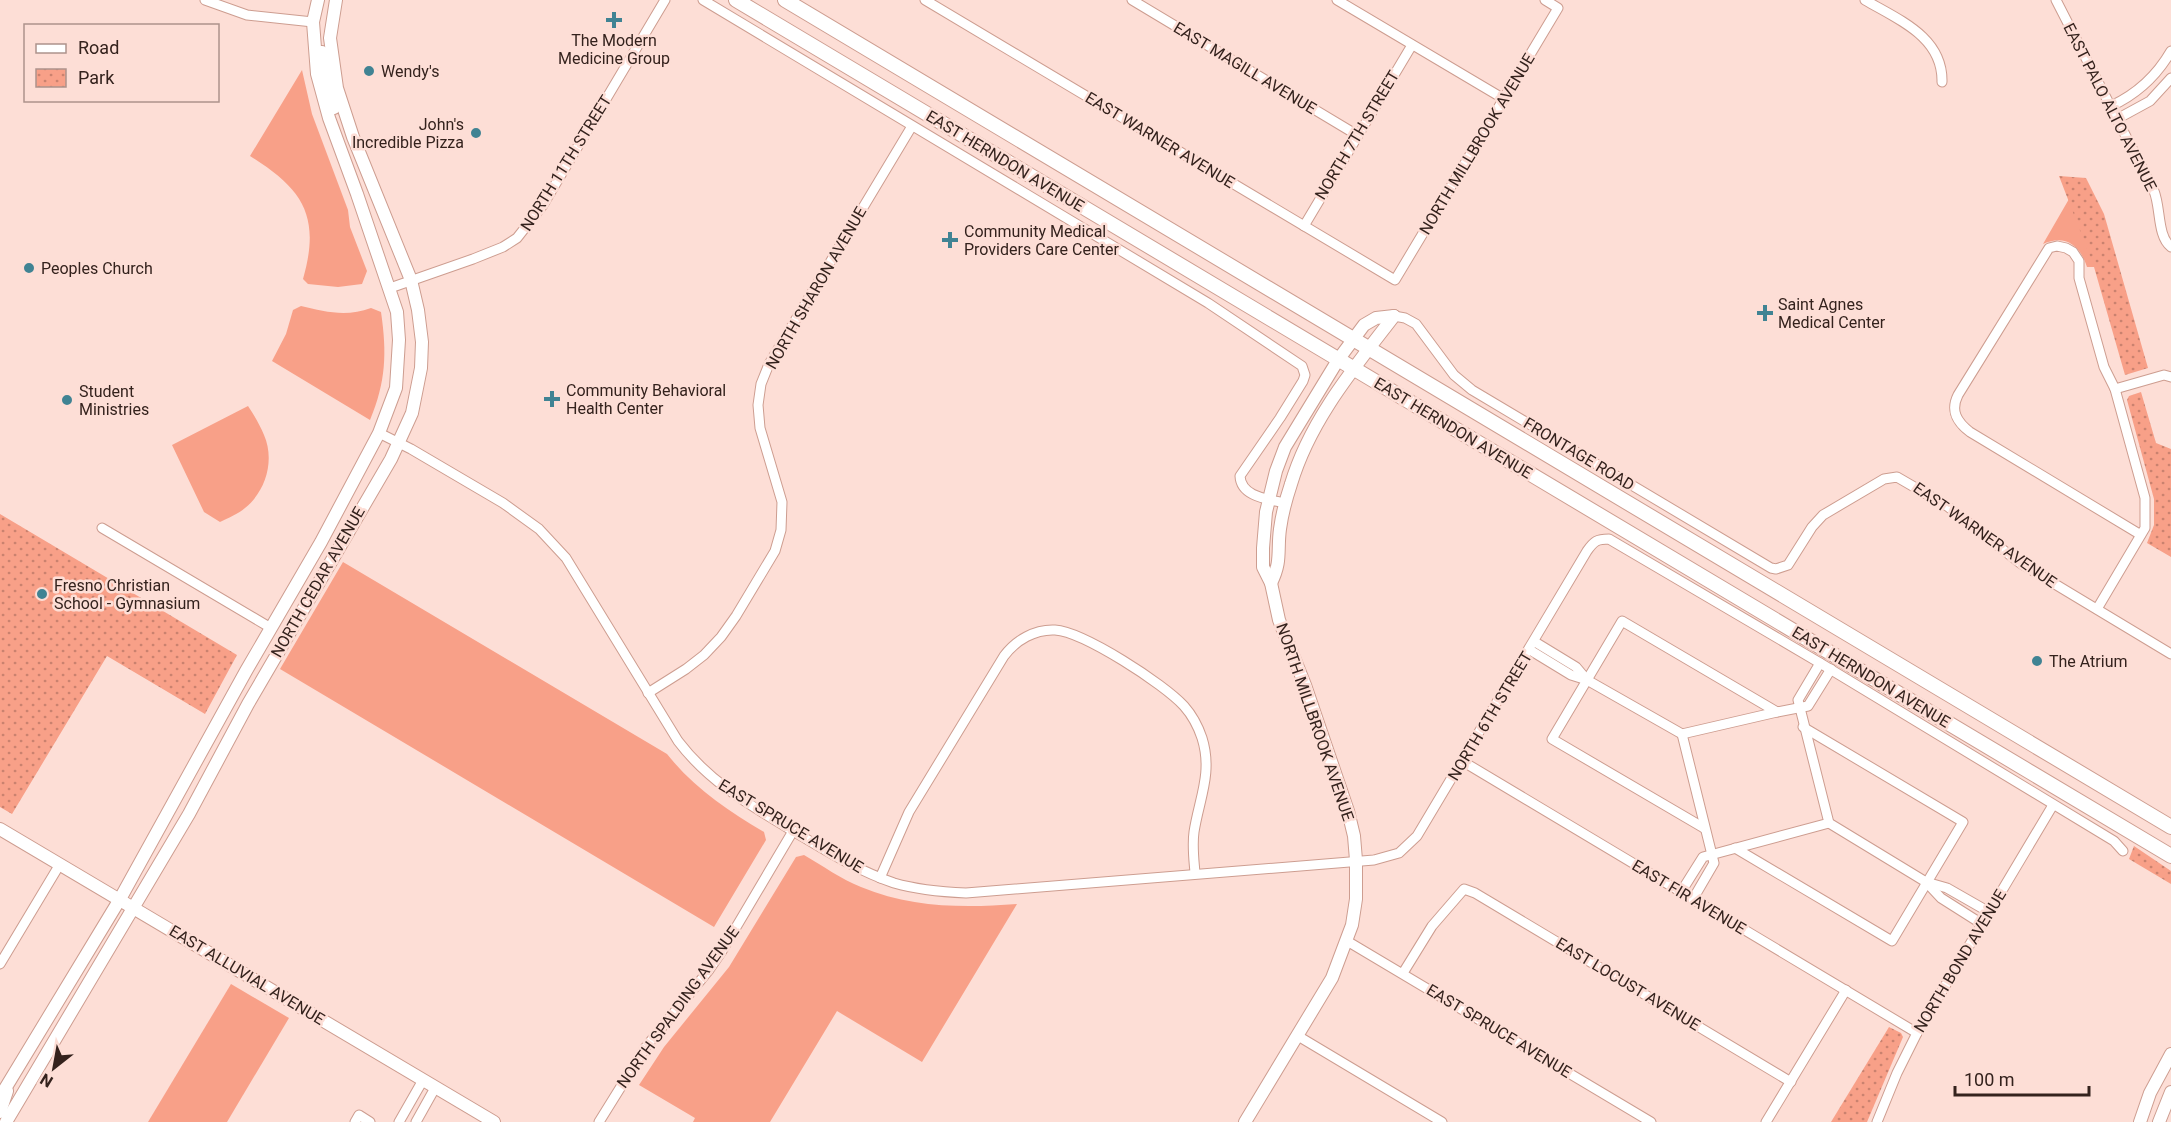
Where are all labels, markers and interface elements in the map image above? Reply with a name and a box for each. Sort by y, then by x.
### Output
marker: The Modern Medicine Group [605,11,623,29]
street label: EAST MAGILL AVENUE [1170,18,1320,118]
street label: EAST PALO ALTO AVENUE [2059,20,2161,194]
legend [24,24,219,102]
place label: The Modern Medicine Group [558,31,670,68]
text: Road [78,37,119,58]
street label: NORTH MILLBROOK AVENUE [1415,50,1539,238]
place label: Wendy's [381,62,439,81]
marker: Wendy's [362,64,376,78]
text: Park [78,67,115,88]
street label: NORTH 7TH STREET [1311,67,1403,203]
street label: EAST WARNER AVENUE [1082,88,1238,192]
street label: NORTH 11TH STREET [517,91,616,234]
street label: EAST HERNDON AVENUE [923,106,1087,216]
place label: John's Incredible Pizza [352,115,464,152]
marker: John's Incredible Pizza [469,126,483,140]
street label: NORTH SHARON AVENUE [762,203,870,373]
place label: Community Medical Providers Care Center [964,222,1119,259]
marker: Community Medical Providers Care Center [941,231,959,249]
place label: Peoples Church [41,259,153,278]
marker: Peoples Church [22,261,36,275]
place label: Saint Agnes Medical Center [1778,295,1886,332]
marker: Saint Agnes Medical Center [1756,304,1774,322]
street label: EAST HERNDON AVENUE [1371,373,1535,483]
place label: Community Behavioral Health Center [566,381,726,418]
place label: Student Ministries [79,382,149,419]
marker: Community Behavioral Health Center [543,390,561,408]
marker: Student Ministries [60,393,74,407]
street label: FRONTAGE ROAD [1520,413,1638,495]
street label: EAST WARNER AVENUE [1910,478,2060,592]
street label: NORTH CEDAR AVENUE [267,503,369,661]
place label: Fresno Christian School - Gymnasium [54,576,200,613]
marker: Fresno Christian School - Gymnasium [35,587,49,601]
street label: NORTH MILLBROOK AVENUE [1272,621,1358,823]
street label: EAST HERNDON AVENUE [1789,622,1953,732]
street label: NORTH 6TH STREET [1444,648,1536,784]
place label: The Atrium [2049,652,2128,671]
marker: The Atrium [2030,654,2044,668]
street label: EAST SPRUCE AVENUE [715,775,867,877]
street label: EAST FIR AVENUE [1629,856,1749,938]
street label: NORTH BOND AVENUE [1910,886,2010,1036]
street label: EAST ALLUVIAL AVENUE [166,921,328,1029]
street label: NORTH SPALDING AVENUE [613,922,743,1092]
street label: EAST LOCUST AVENUE [1552,933,1704,1035]
street label: EAST SPRUCE AVENUE [1423,980,1575,1082]
north arrow [24,1038,84,1098]
scale bar [1955,1059,2088,1097]
text: N [37,1069,56,1091]
text: 100 m [1964,1069,2015,1090]

